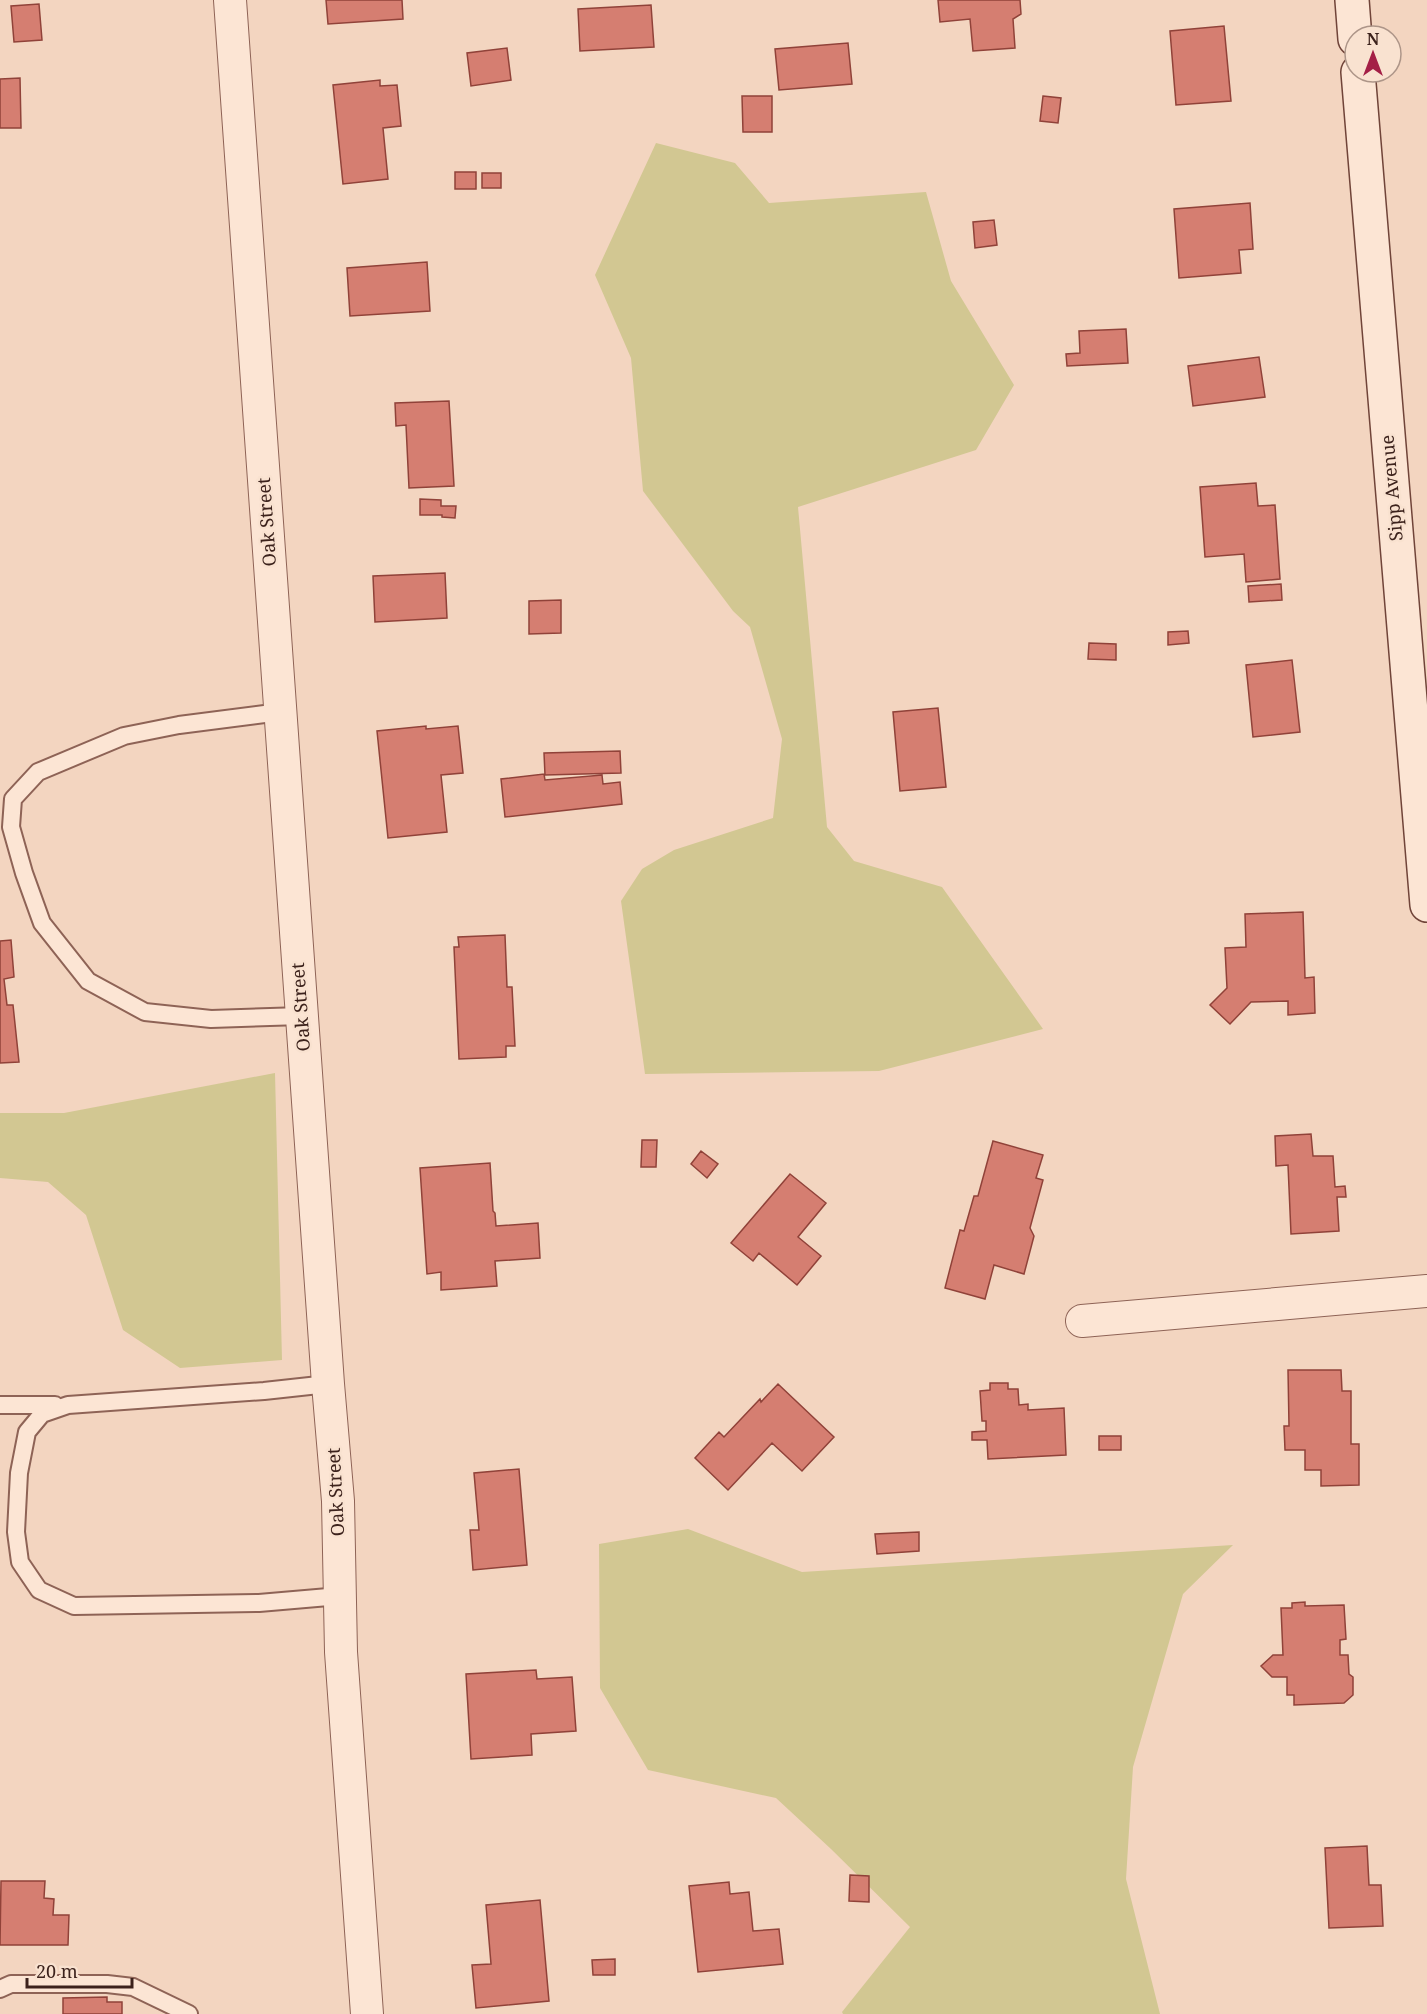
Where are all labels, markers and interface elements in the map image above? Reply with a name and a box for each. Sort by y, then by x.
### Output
north arrow [1343,24,1403,84]
text: N [1367,28,1380,50]
street label: Sipp Avenue [1374,434,1408,542]
street label: Oak Street [251,477,281,567]
street label: Oak Street [285,962,315,1052]
street label: Oak Street [321,1447,349,1537]
scale bar [27,1951,132,1989]
text: 20 m [36,1959,78,1983]

